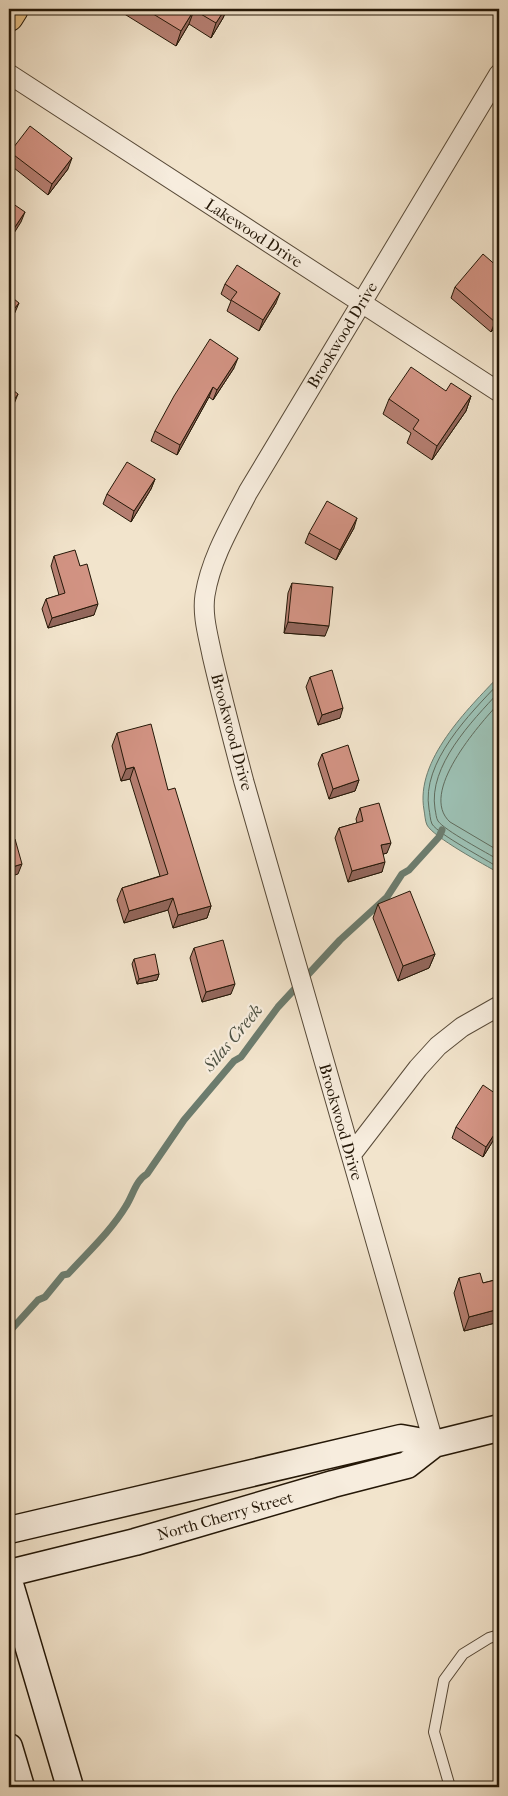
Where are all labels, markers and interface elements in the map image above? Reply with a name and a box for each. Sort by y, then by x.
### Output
street label: Lakewood Drive [202,195,306,271]
street label: Brookwood Drive [303,278,381,392]
street label: Brookwood Drive [207,671,257,793]
water label: Silas Creek [198,1000,267,1077]
street label: Brookwood Drive [315,1061,367,1183]
street label: North Cherry Street [155,1487,295,1544]

